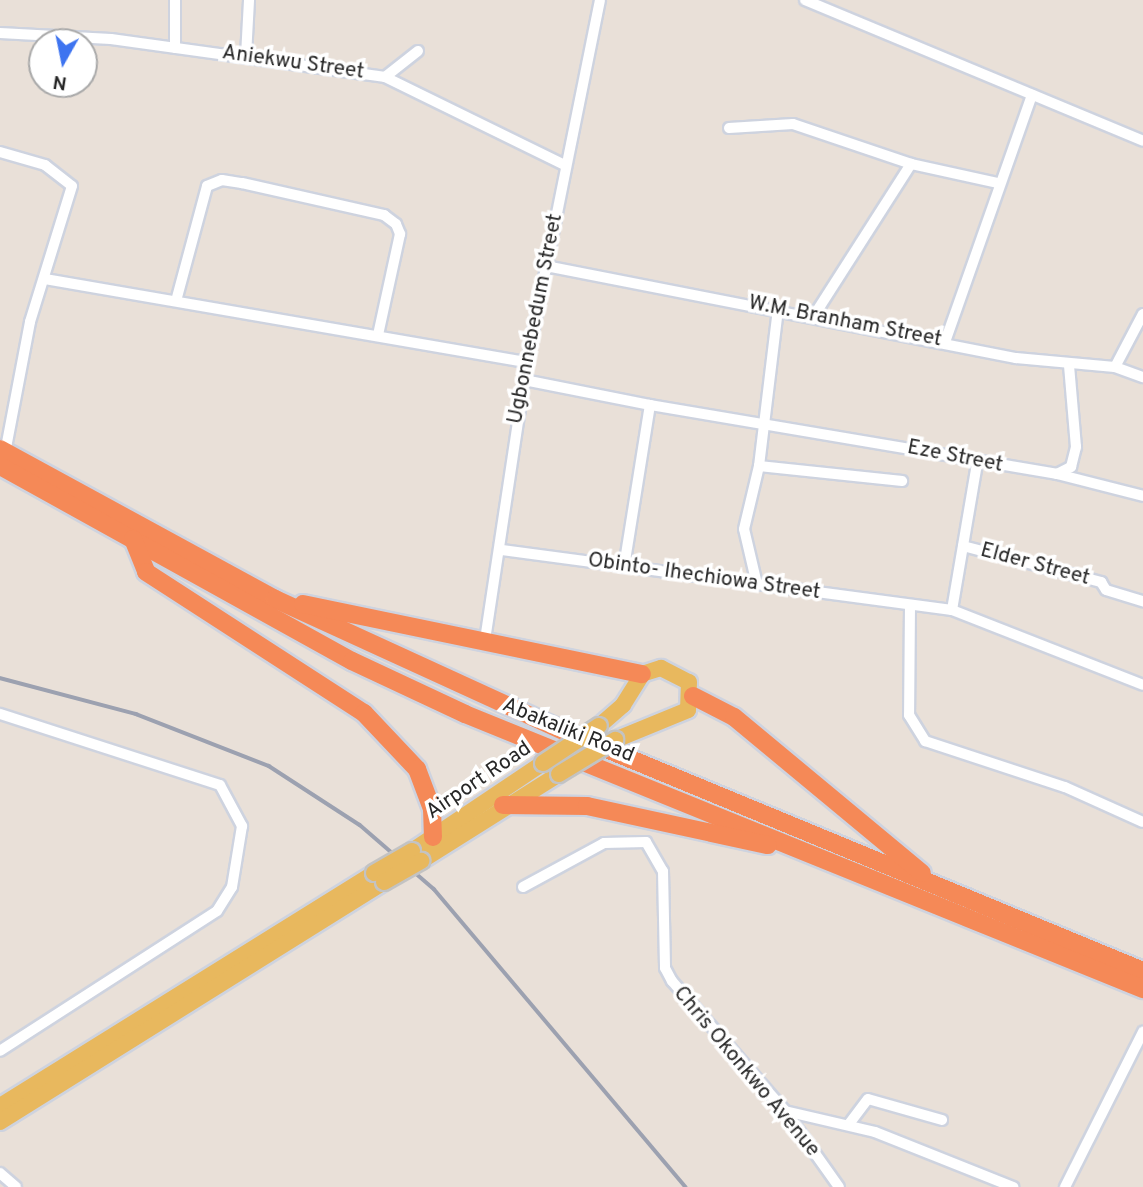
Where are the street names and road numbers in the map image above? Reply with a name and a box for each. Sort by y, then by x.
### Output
street label: Aniekwu Street [220,41,366,85]
street label: Ugbonnebedum Street [503,212,569,426]
street label: W.M. Branham Street [746,291,944,353]
street label: Eze Street [905,435,1005,479]
street label: Elder Street [977,538,1093,592]
street label: Obinto- Ihechiowa Street [586,548,822,606]
street label: Abakaliki Road [498,693,638,769]
street label: Airport Road [422,737,536,825]
street label: Chris Okonkwo Avenue [667,981,825,1163]

